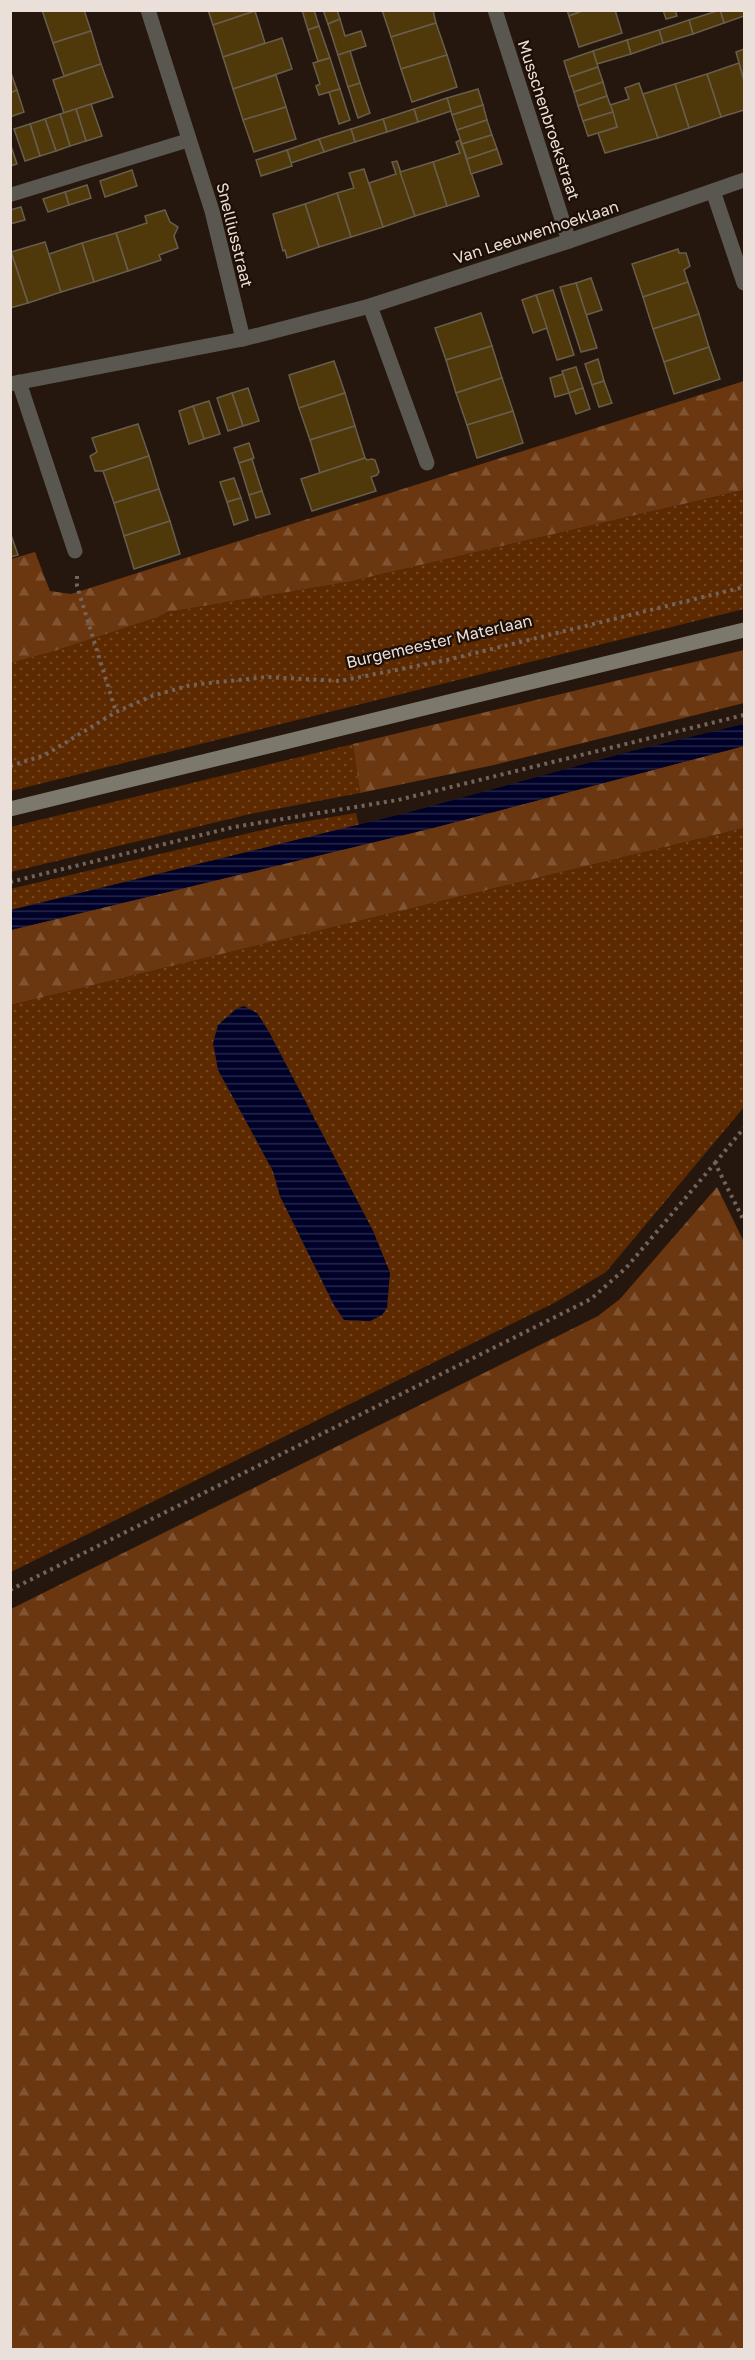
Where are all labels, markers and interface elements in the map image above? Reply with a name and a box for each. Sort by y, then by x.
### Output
street label: Musschenbroekstraat [514,37,584,203]
street label: Snelliusstraat [212,181,258,289]
street label: Van Leeuwenhoeklaan [451,196,621,268]
street label: Burgemeester Materlaan [344,610,534,672]

